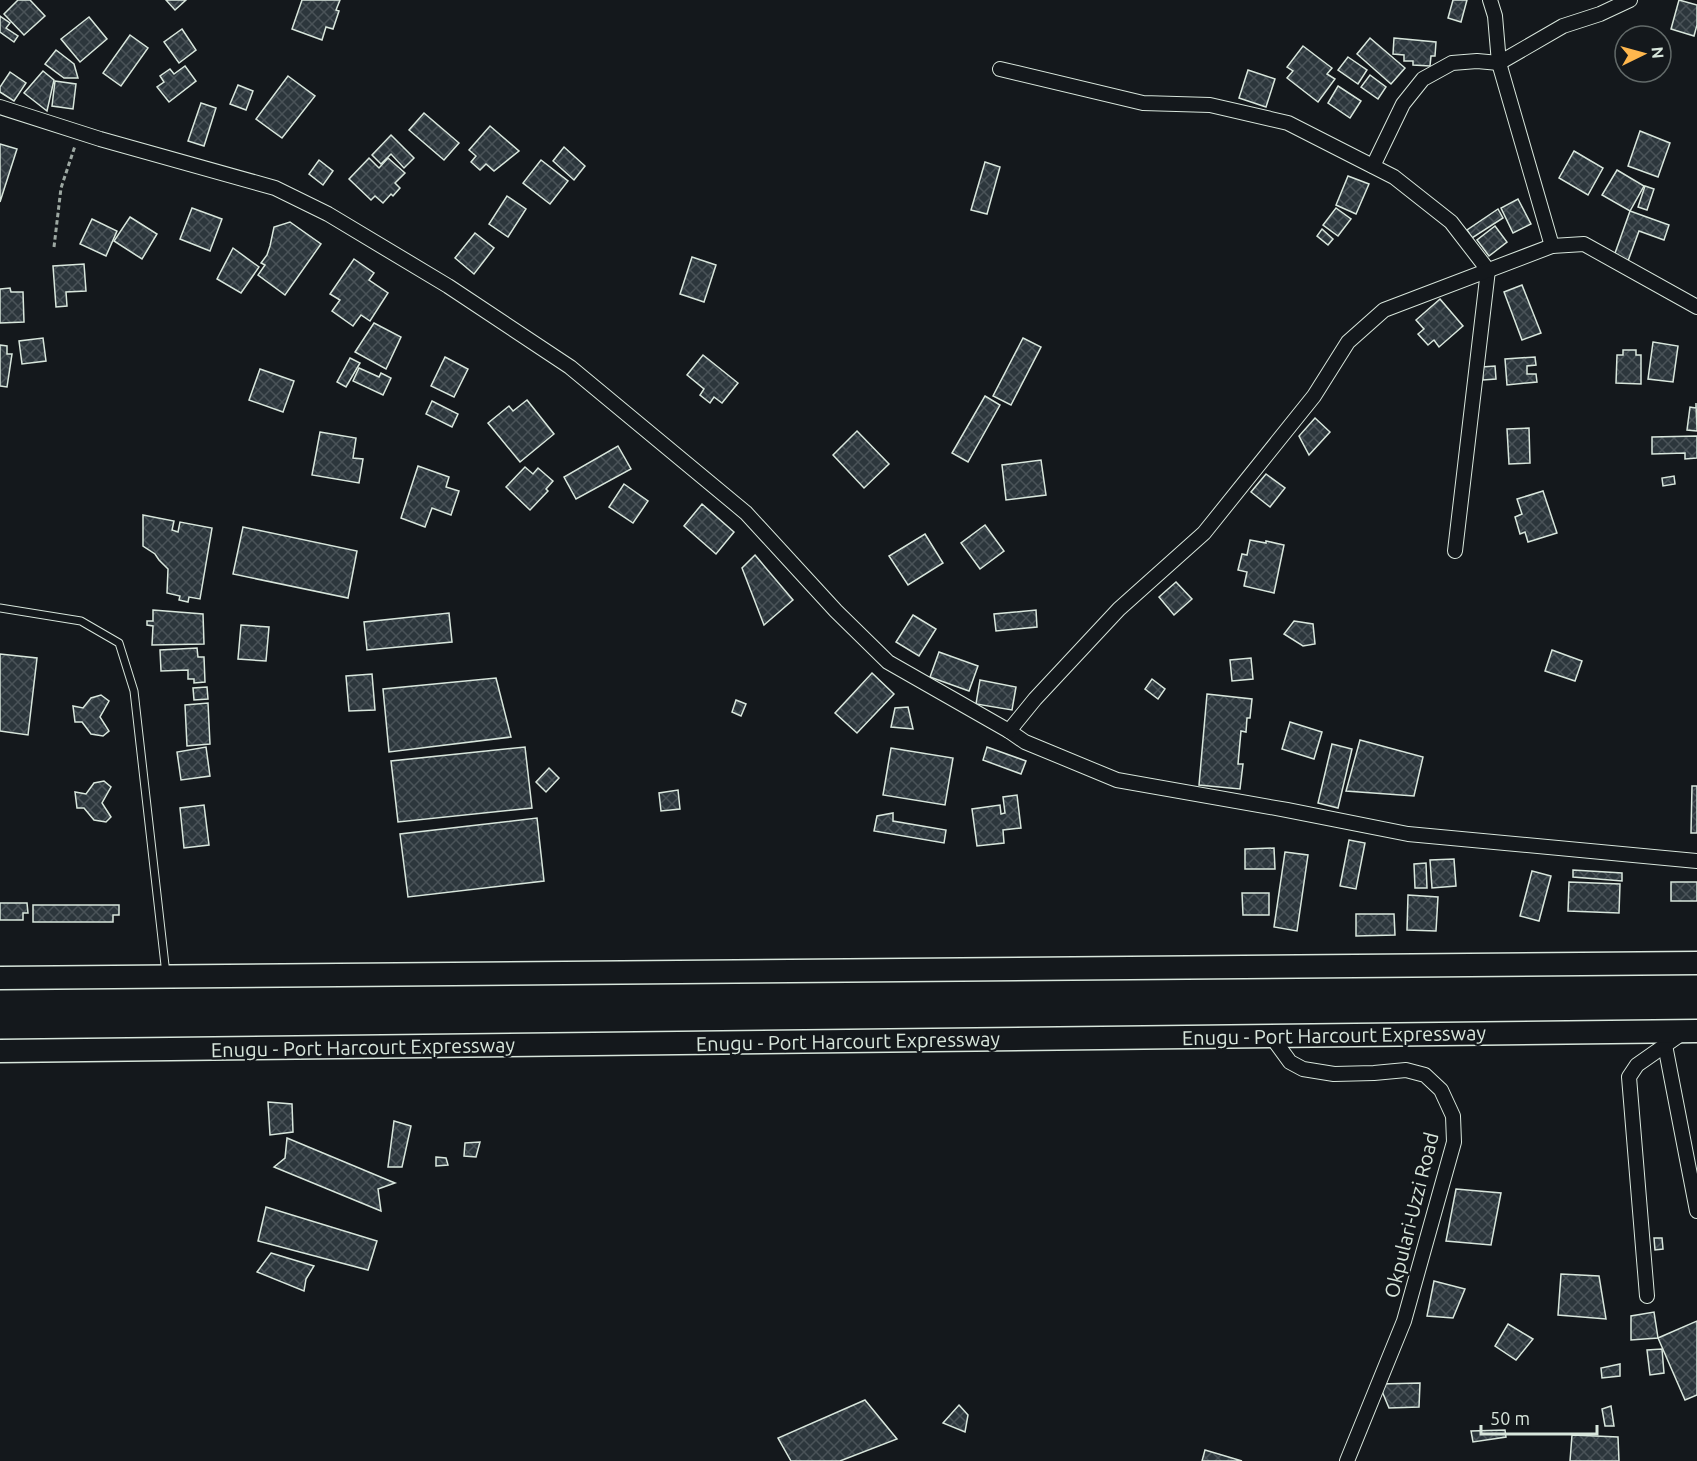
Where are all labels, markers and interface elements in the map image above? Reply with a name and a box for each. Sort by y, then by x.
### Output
north arrow [1613,24,1673,84]
text: N [1648,46,1667,59]
street label: Enugu - Port Harcourt Expressway [1182,1021,1487,1049]
street label: Enugu - Port Harcourt Expressway [696,1027,1001,1055]
street label: Enugu - Port Harcourt Expressway [211,1033,516,1061]
street label: Okpulari-Uzzi Road [1379,1130,1443,1300]
scale bar [1481,1398,1596,1436]
text: 50 m [1490,1408,1530,1428]

